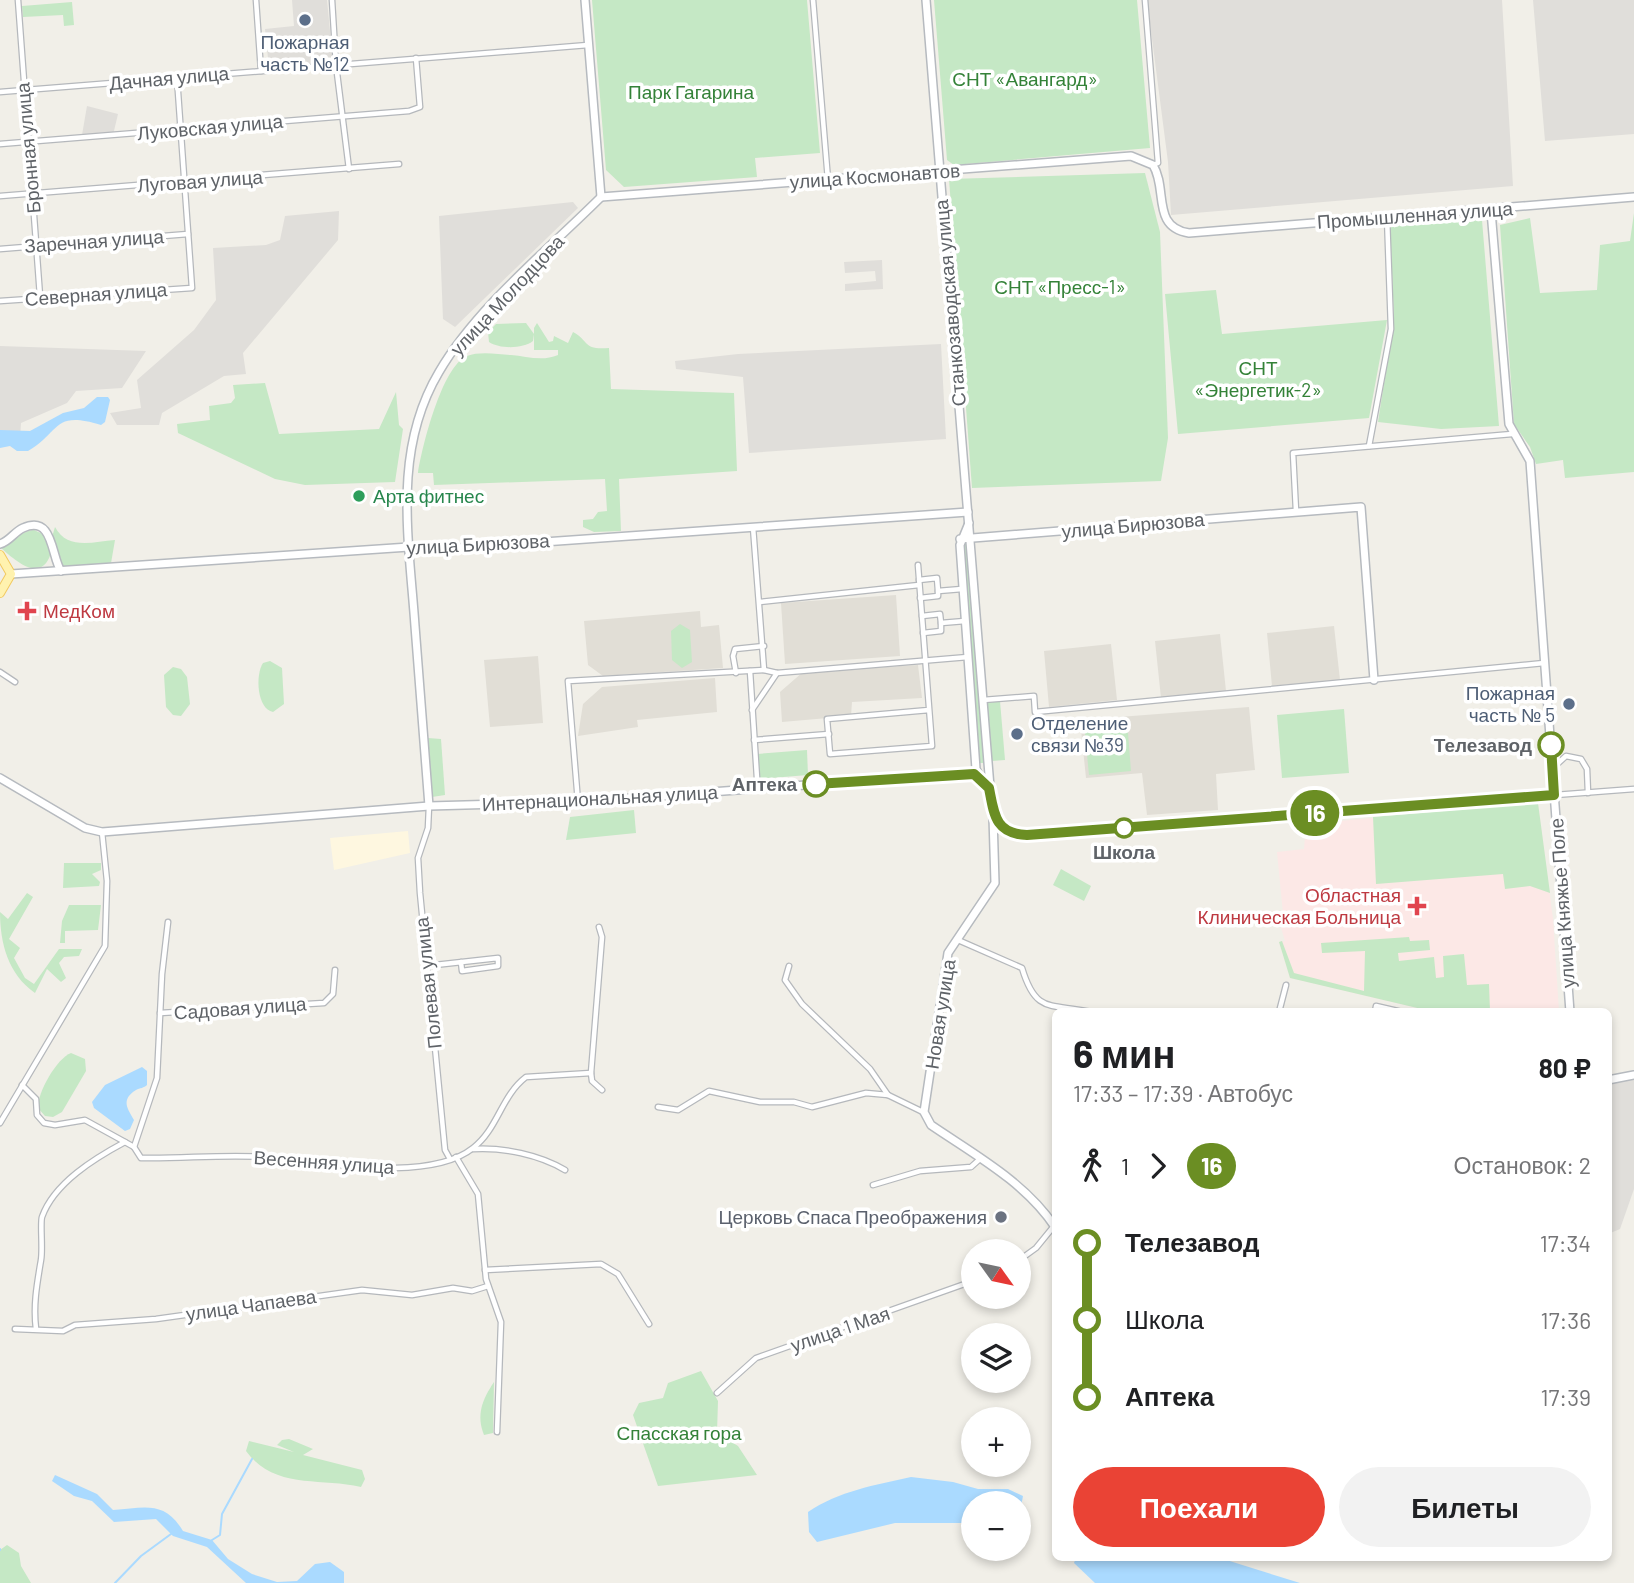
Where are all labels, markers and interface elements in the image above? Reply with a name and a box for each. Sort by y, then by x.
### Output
marker: Пожарная часть №12 [297,12,313,28]
place label: Пожарная часть №12 [260,30,350,75]
street label: Дачная улица [108,61,230,94]
park label: СНТ «Авангард» [952,67,1098,90]
park label: Парк Гагарина [628,80,754,103]
street label: Бронная улица [10,81,45,215]
street label: Луковская улица [136,109,284,144]
street label: улица Космонавтов [789,158,961,193]
street label: Луговая улица [136,165,264,196]
street label: Промышленная улица [1316,196,1514,233]
street label: Станкозаводская улица [929,198,970,407]
street label: Заречная улица [23,224,165,257]
street label: улица Молодцова [445,229,569,360]
park label: СНТ «Пресс-1» [994,275,1126,298]
street label: Северная улица [24,277,168,310]
park label: СНТ «Энергетик-2» [1194,356,1322,401]
place label: Арта фитнес [373,484,484,507]
marker: Арта фитнес [351,488,367,504]
street label: улица Бирюзова [1061,507,1206,542]
street label: улица Бирюзова [406,528,551,559]
place label: МедКом [43,599,115,622]
marker: МедКом [17,601,37,621]
place label: Пожарная часть № 5 [1466,681,1555,726]
marker: Пожарная часть № 5 [1561,696,1577,712]
place label: Отделение связи №39 [1031,711,1128,756]
marker: Отделение связи №39 [1009,726,1025,742]
marker: Телезавод [1538,732,1564,758]
place label: Телезавод [1434,733,1532,756]
marker: Аптека [803,771,829,797]
place label: Аптека [732,772,797,795]
street label: Интернациональная улица [481,780,719,815]
line badge: 16 [1284,790,1346,836]
text: 16 [1304,798,1326,827]
street label: улица Княжье Поле [1544,817,1579,989]
marker: Школа [1114,818,1134,838]
place label: Школа [1093,840,1155,863]
place label: Областная Клиническая Больница [1198,883,1401,928]
marker: Областная Клиническая Больница [1407,896,1427,916]
street label: Полевая улица [409,916,446,1050]
street label: Новая улица [919,957,960,1071]
street label: Садовая улица [173,991,307,1024]
text: 6 мин [1073,1030,1175,1076]
text: 80 ₽ [1539,1052,1591,1083]
text: 17:33 – 17:39 · Автобус [1073,1079,1293,1107]
street label: Весенняя улица [253,1145,396,1178]
icon: walk [1073,1147,1111,1185]
icon: forward [1139,1147,1177,1185]
text: 16 [1201,1151,1222,1180]
text: Остановок: 2 [1454,1151,1591,1179]
text: 1 [1121,1152,1129,1180]
place label: Церковь Спаса Преображения [718,1205,987,1228]
marker: Церковь Спаса Преображения [993,1209,1009,1225]
text: Телезавод [1125,1226,1259,1257]
text: 17:34 [1540,1229,1591,1257]
north arrow [961,1239,1031,1309]
map controls [961,1239,1031,1561]
street label: улица Чапаева [184,1284,318,1325]
street label: улица 1 Мая [787,1301,892,1356]
text: Школа [1125,1303,1204,1334]
text: 17:36 [1541,1306,1591,1334]
button: layers [961,1323,1031,1393]
text: Аптека [1125,1380,1214,1411]
text: 17:39 [1540,1383,1591,1411]
button: + [961,1407,1031,1477]
park label: Спасская гора [616,1421,742,1444]
button: Поехали [1073,1467,1325,1547]
button: Билеты [1339,1467,1591,1547]
button: − [961,1491,1031,1561]

